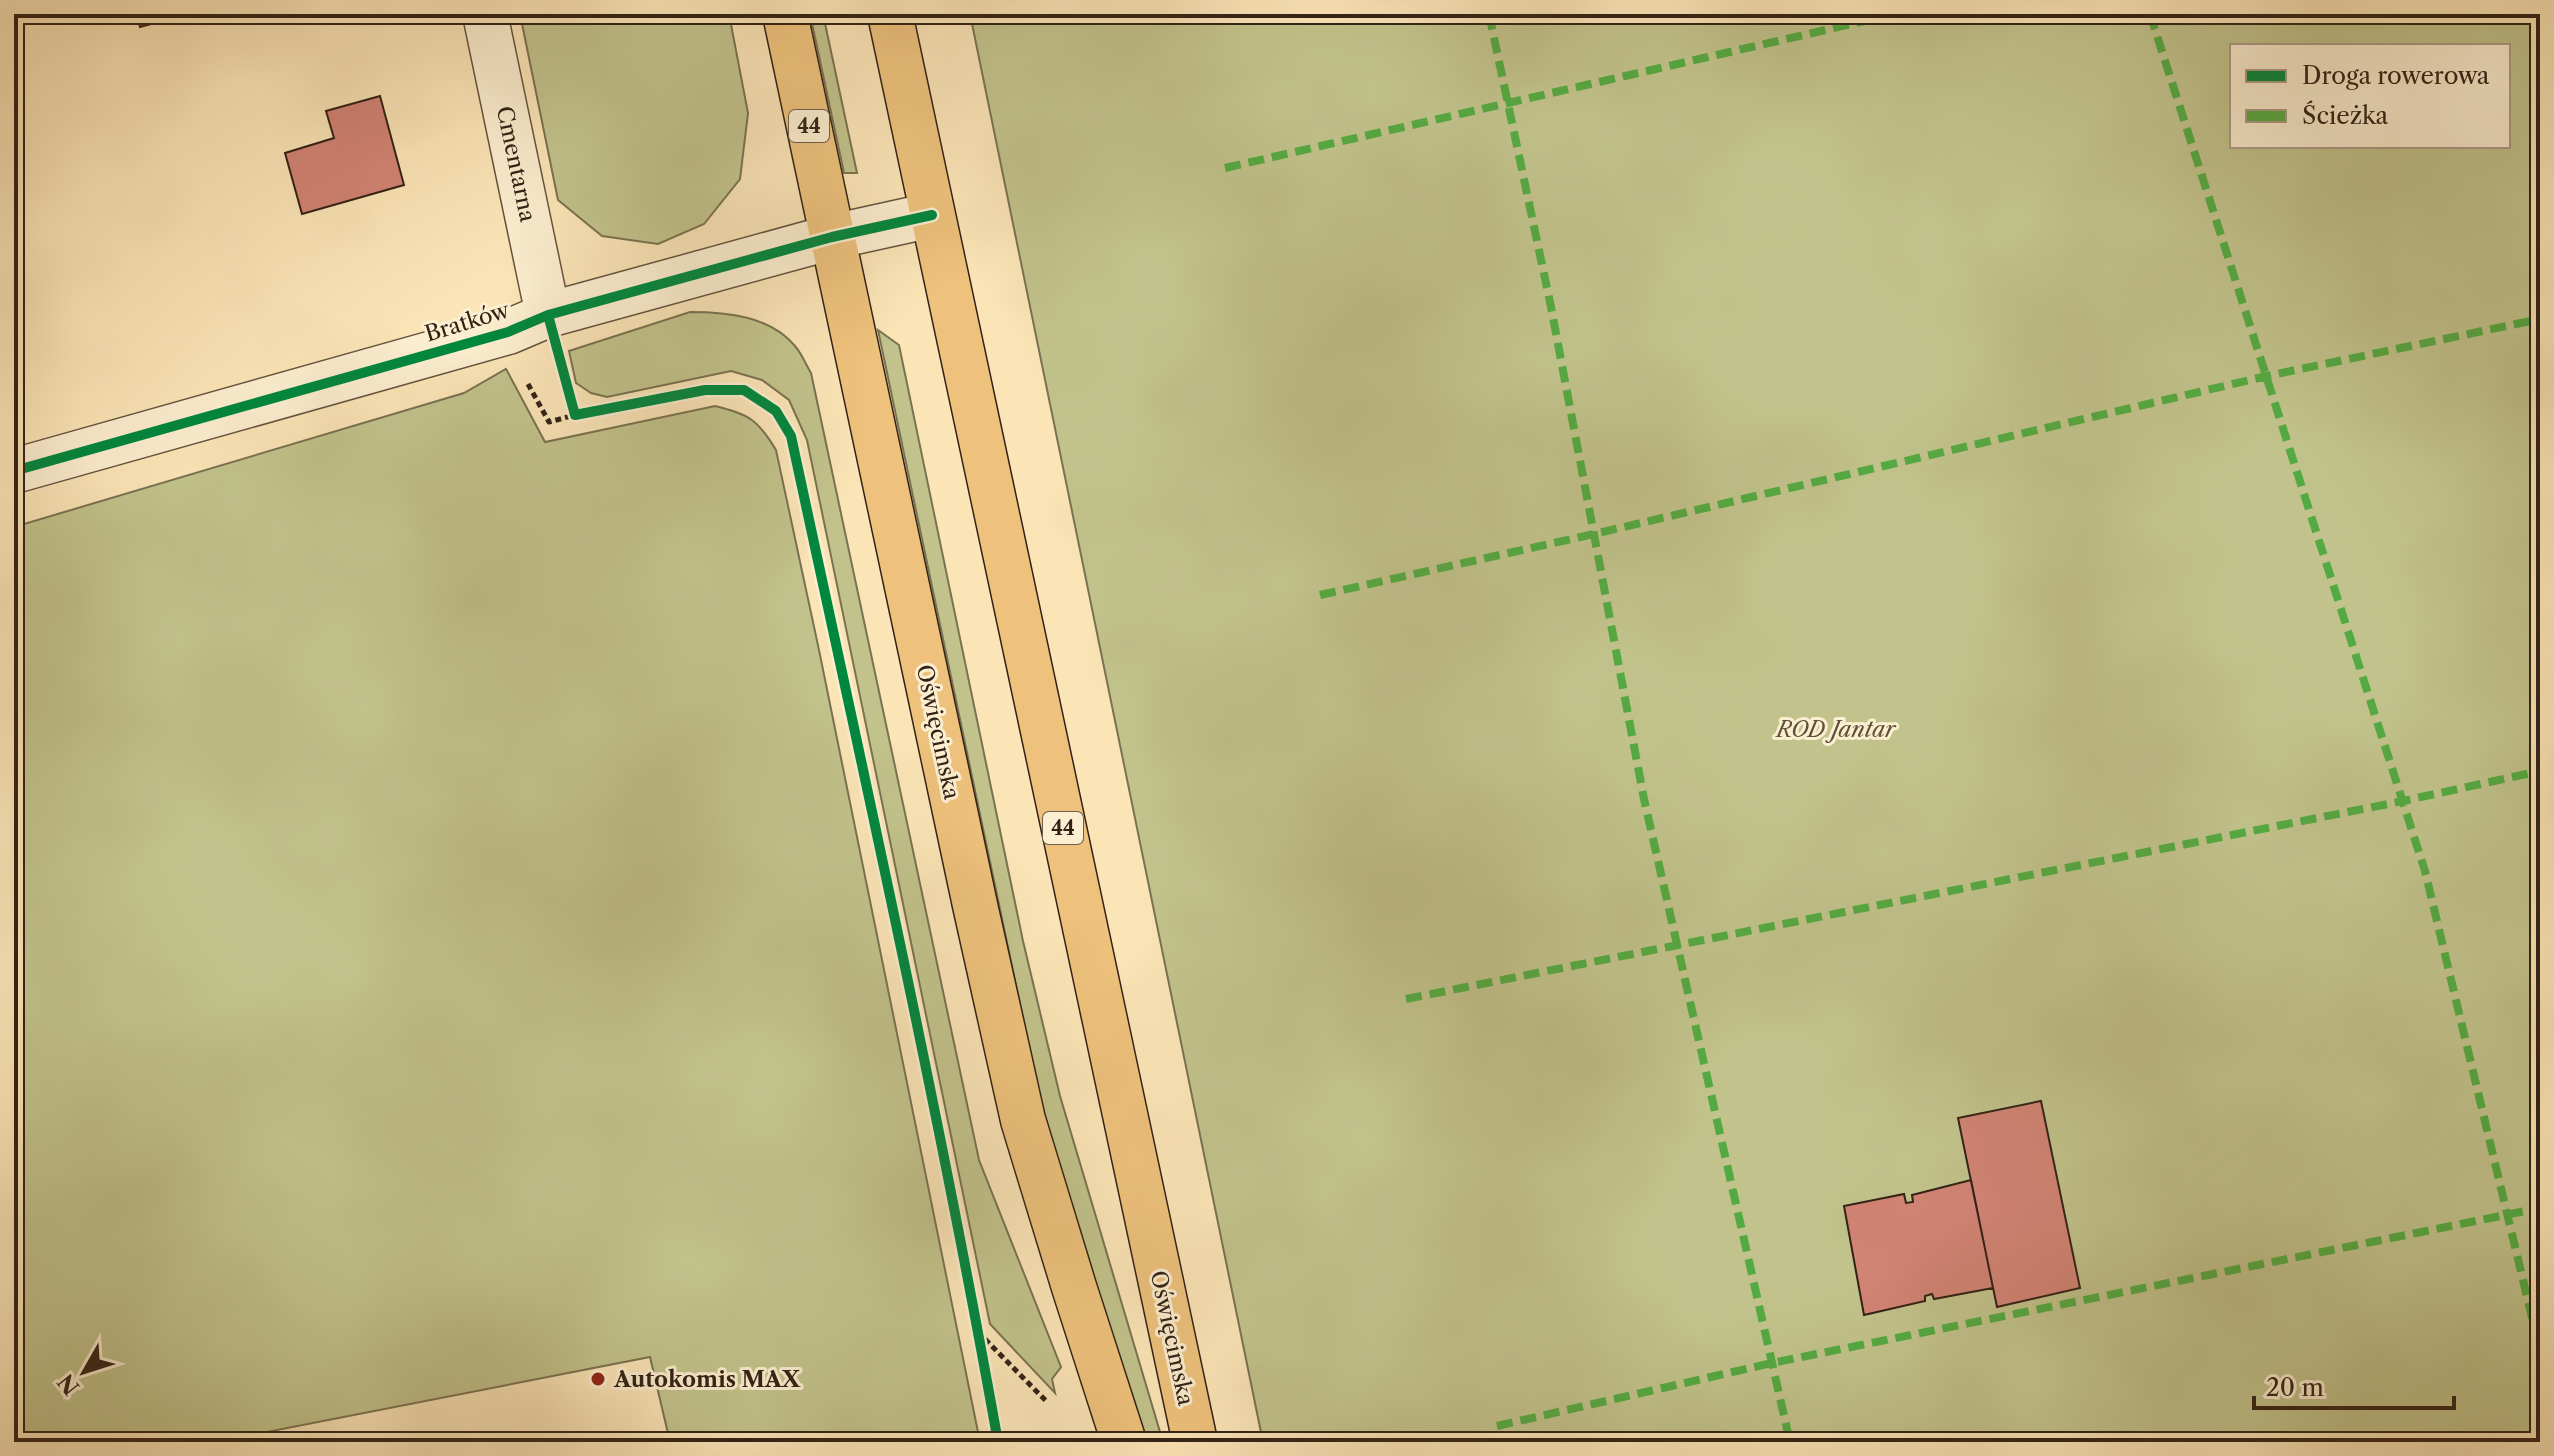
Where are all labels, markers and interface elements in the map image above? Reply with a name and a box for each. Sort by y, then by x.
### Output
legend [2230,44,2510,148]
text: Droga rowerowa [2302,61,2490,90]
text: Ścieżka [2302,100,2388,130]
street label: Cmentarna [491,104,542,225]
road number: 44 [789,110,829,142]
street label: Bratków [422,296,513,348]
street label: Oświęcimska [911,662,966,802]
park label: ROD Jantar [1775,716,1897,743]
road number: 44 [1043,812,1083,844]
street label: Oświęcimska [1145,1268,1200,1408]
north arrow [44,1332,124,1412]
scale bar [2254,1360,2454,1410]
place label: Autokomis MAX [613,1366,801,1393]
text: N [52,1368,85,1400]
marker: Autokomis MAX [589,1370,607,1388]
text: 20 m [2266,1373,2324,1402]

